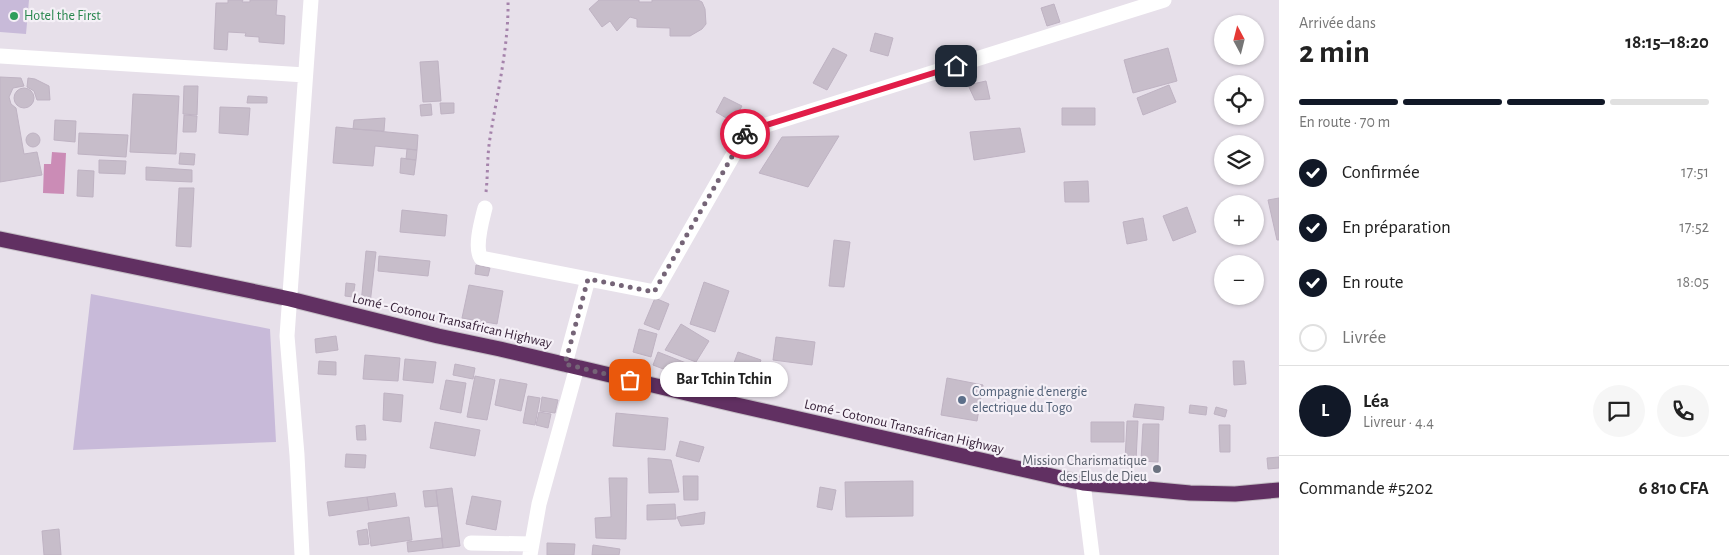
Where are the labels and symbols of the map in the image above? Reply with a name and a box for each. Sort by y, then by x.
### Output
place label: Hotel the First [24,9,101,23]
marker: Hotel the First [8,10,20,22]
north arrow [1214,15,1264,65]
pin [935,45,977,87]
courier [720,109,770,159]
street label: Lomé - Cotonou Transafrican Highway [351,291,553,351]
pin [609,359,651,401]
callout: Bar Tchin Tchin [660,362,788,398]
place label: Compagnie d'energie electrique du Togo [972,385,1087,415]
marker: Compagnie d'energie electrique du Togo [956,394,968,406]
street label: Lomé - Cotonou Transafrican Highway [803,397,1005,457]
place label: Mission Charismatique des Elus de Dieu [1022,454,1147,484]
marker: Mission Charismatique des Elus de Dieu [1151,463,1163,475]

